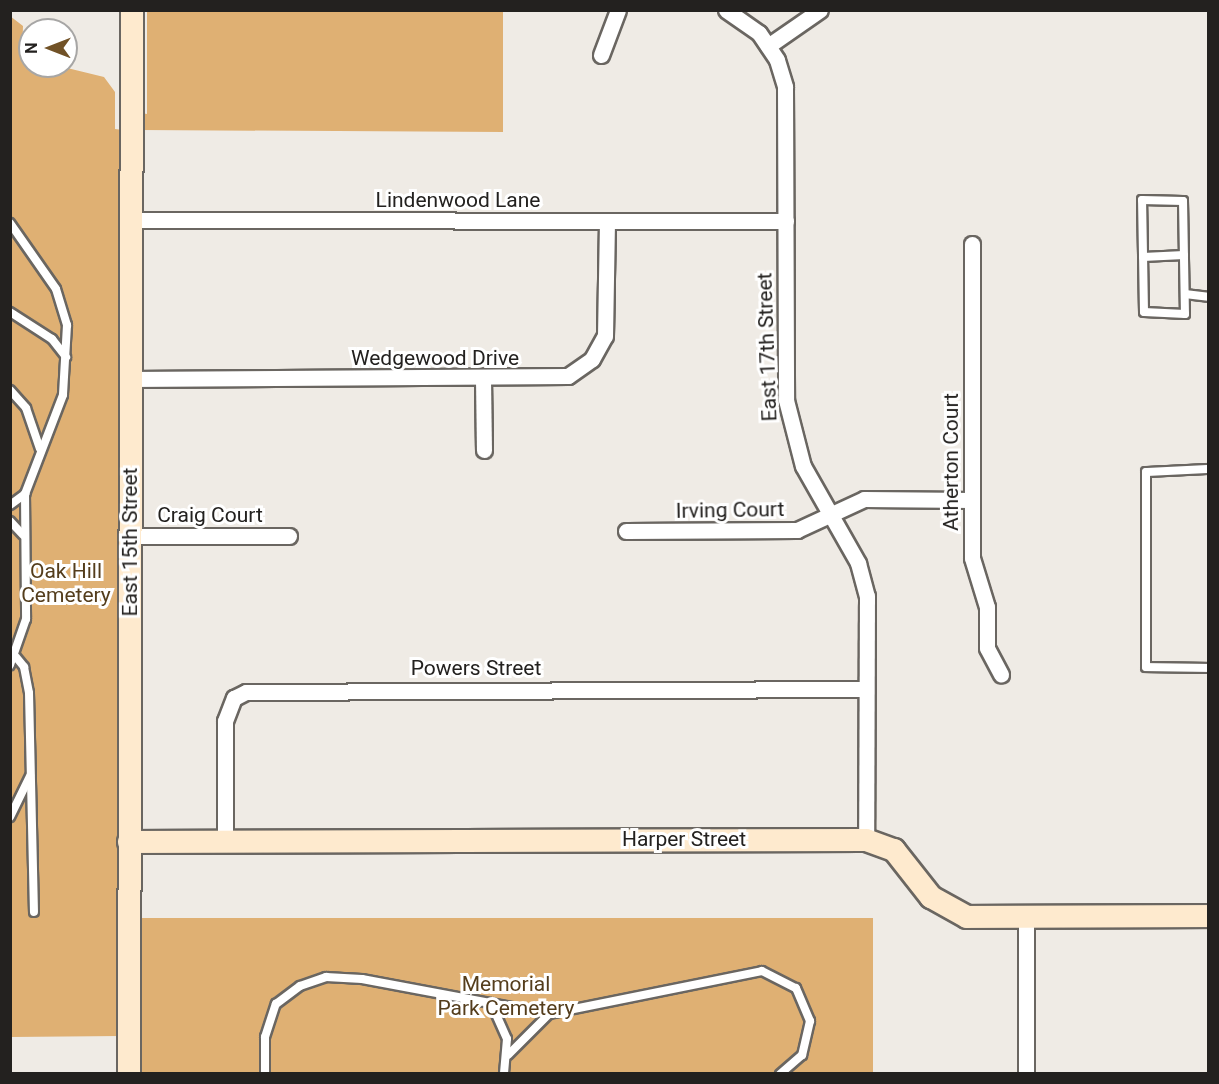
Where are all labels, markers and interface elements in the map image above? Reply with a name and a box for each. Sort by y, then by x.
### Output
north arrow [18,18,78,78]
text: N [22,42,41,54]
street label: Lindenwood Lane [376,187,540,213]
street label: East 17th Street [752,272,782,422]
street label: Wedgewood Drive [351,345,519,371]
street label: Atherton Court [938,393,964,531]
street label: East 15th Street [117,468,143,616]
street label: Irving Court [675,496,785,524]
street label: Craig Court [157,502,263,528]
park label: Oak Hill Cemetery [21,558,111,608]
street label: Powers Street [411,655,541,681]
street label: Harper Street [622,826,746,852]
park label: Memorial Park Cemetery [437,971,575,1021]

